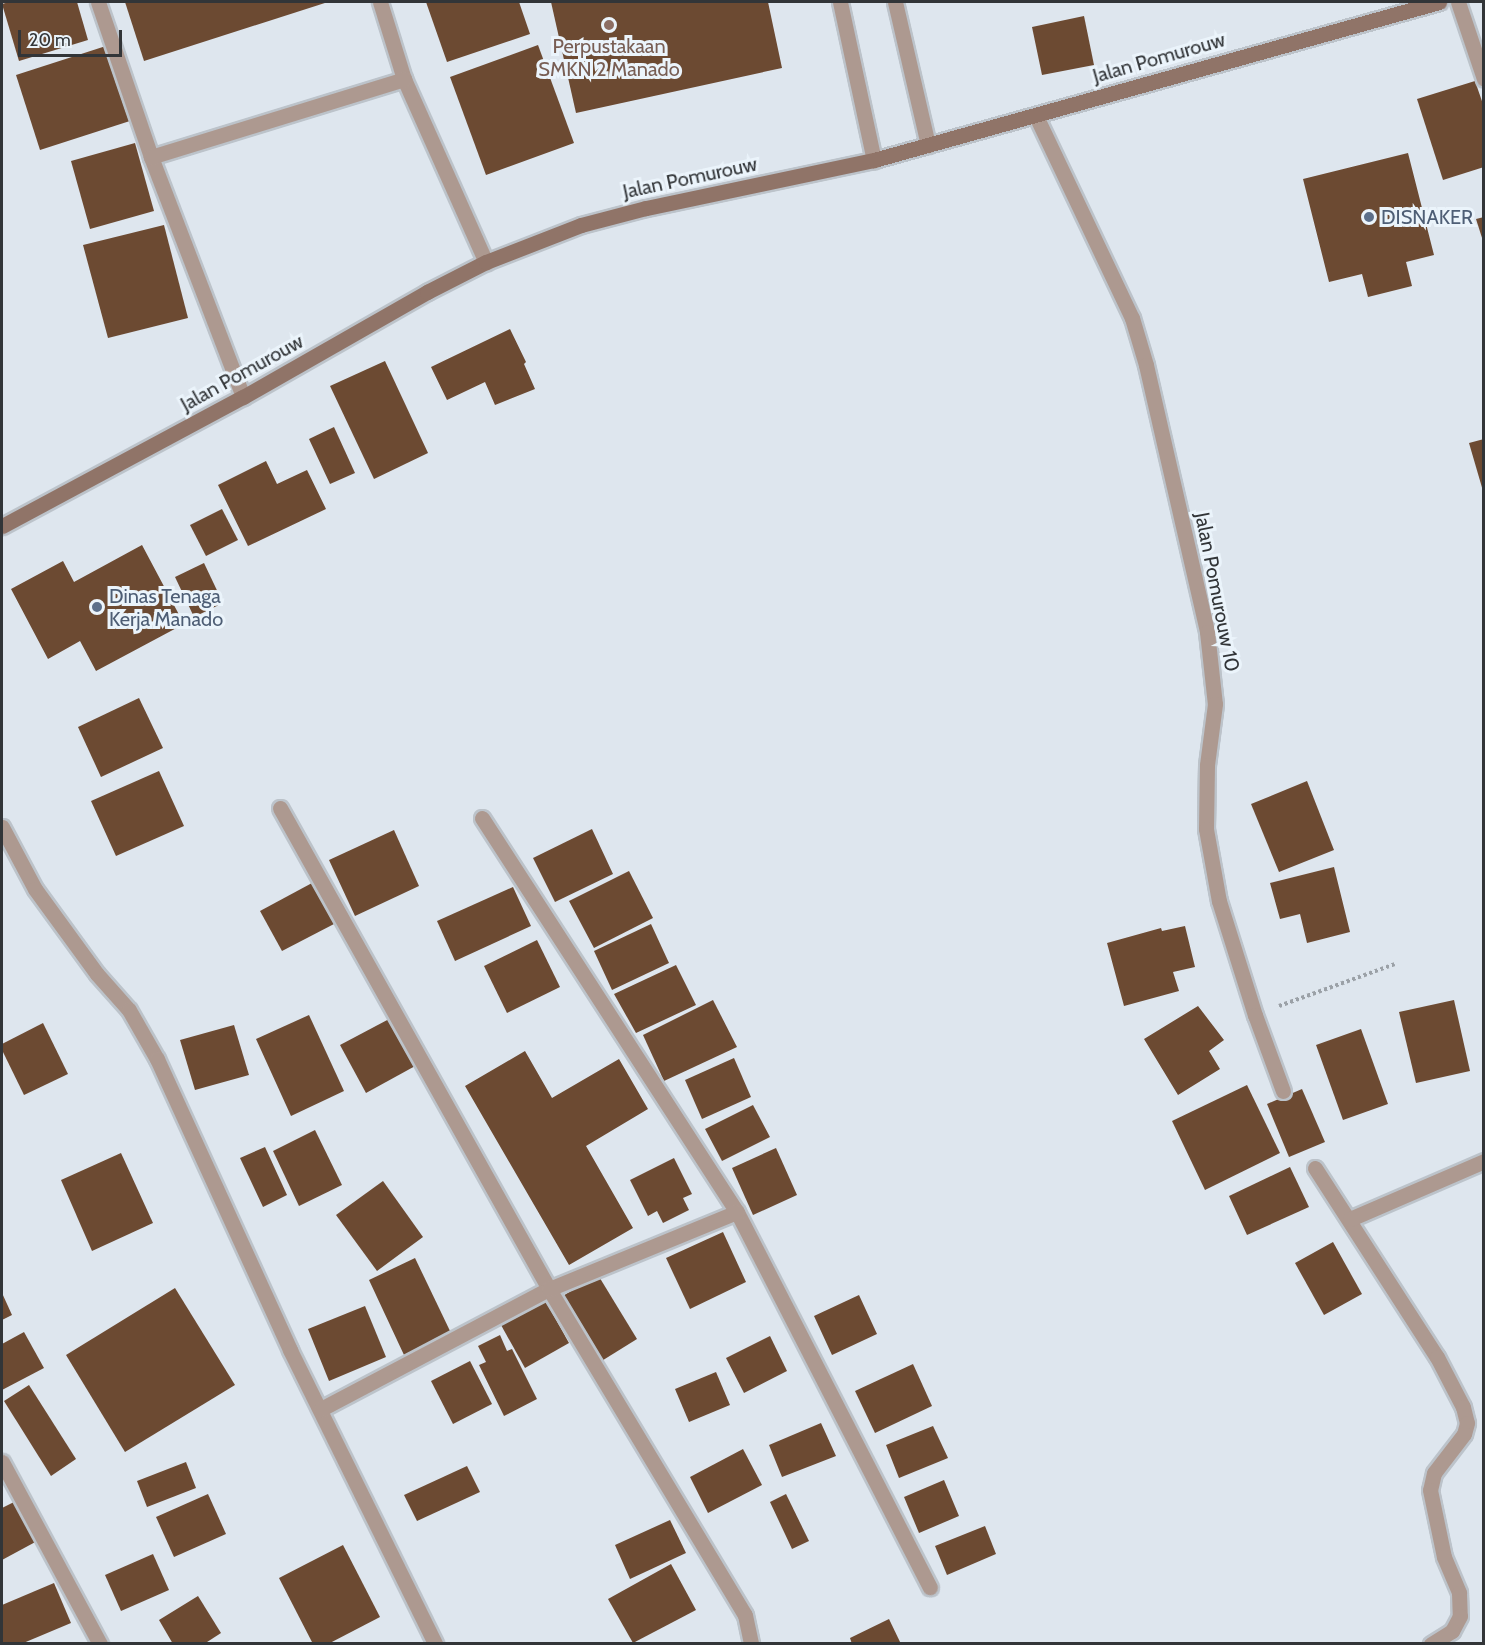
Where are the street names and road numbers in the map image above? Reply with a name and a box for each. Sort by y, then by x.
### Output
street label: Jalan Pomurouw [1090,28,1228,88]
street label: Jalan Pomurouw [621,152,759,204]
street label: Jalan Pomurouw [176,329,308,417]
street label: Jalan Pomurouw 10 [1190,510,1244,674]

